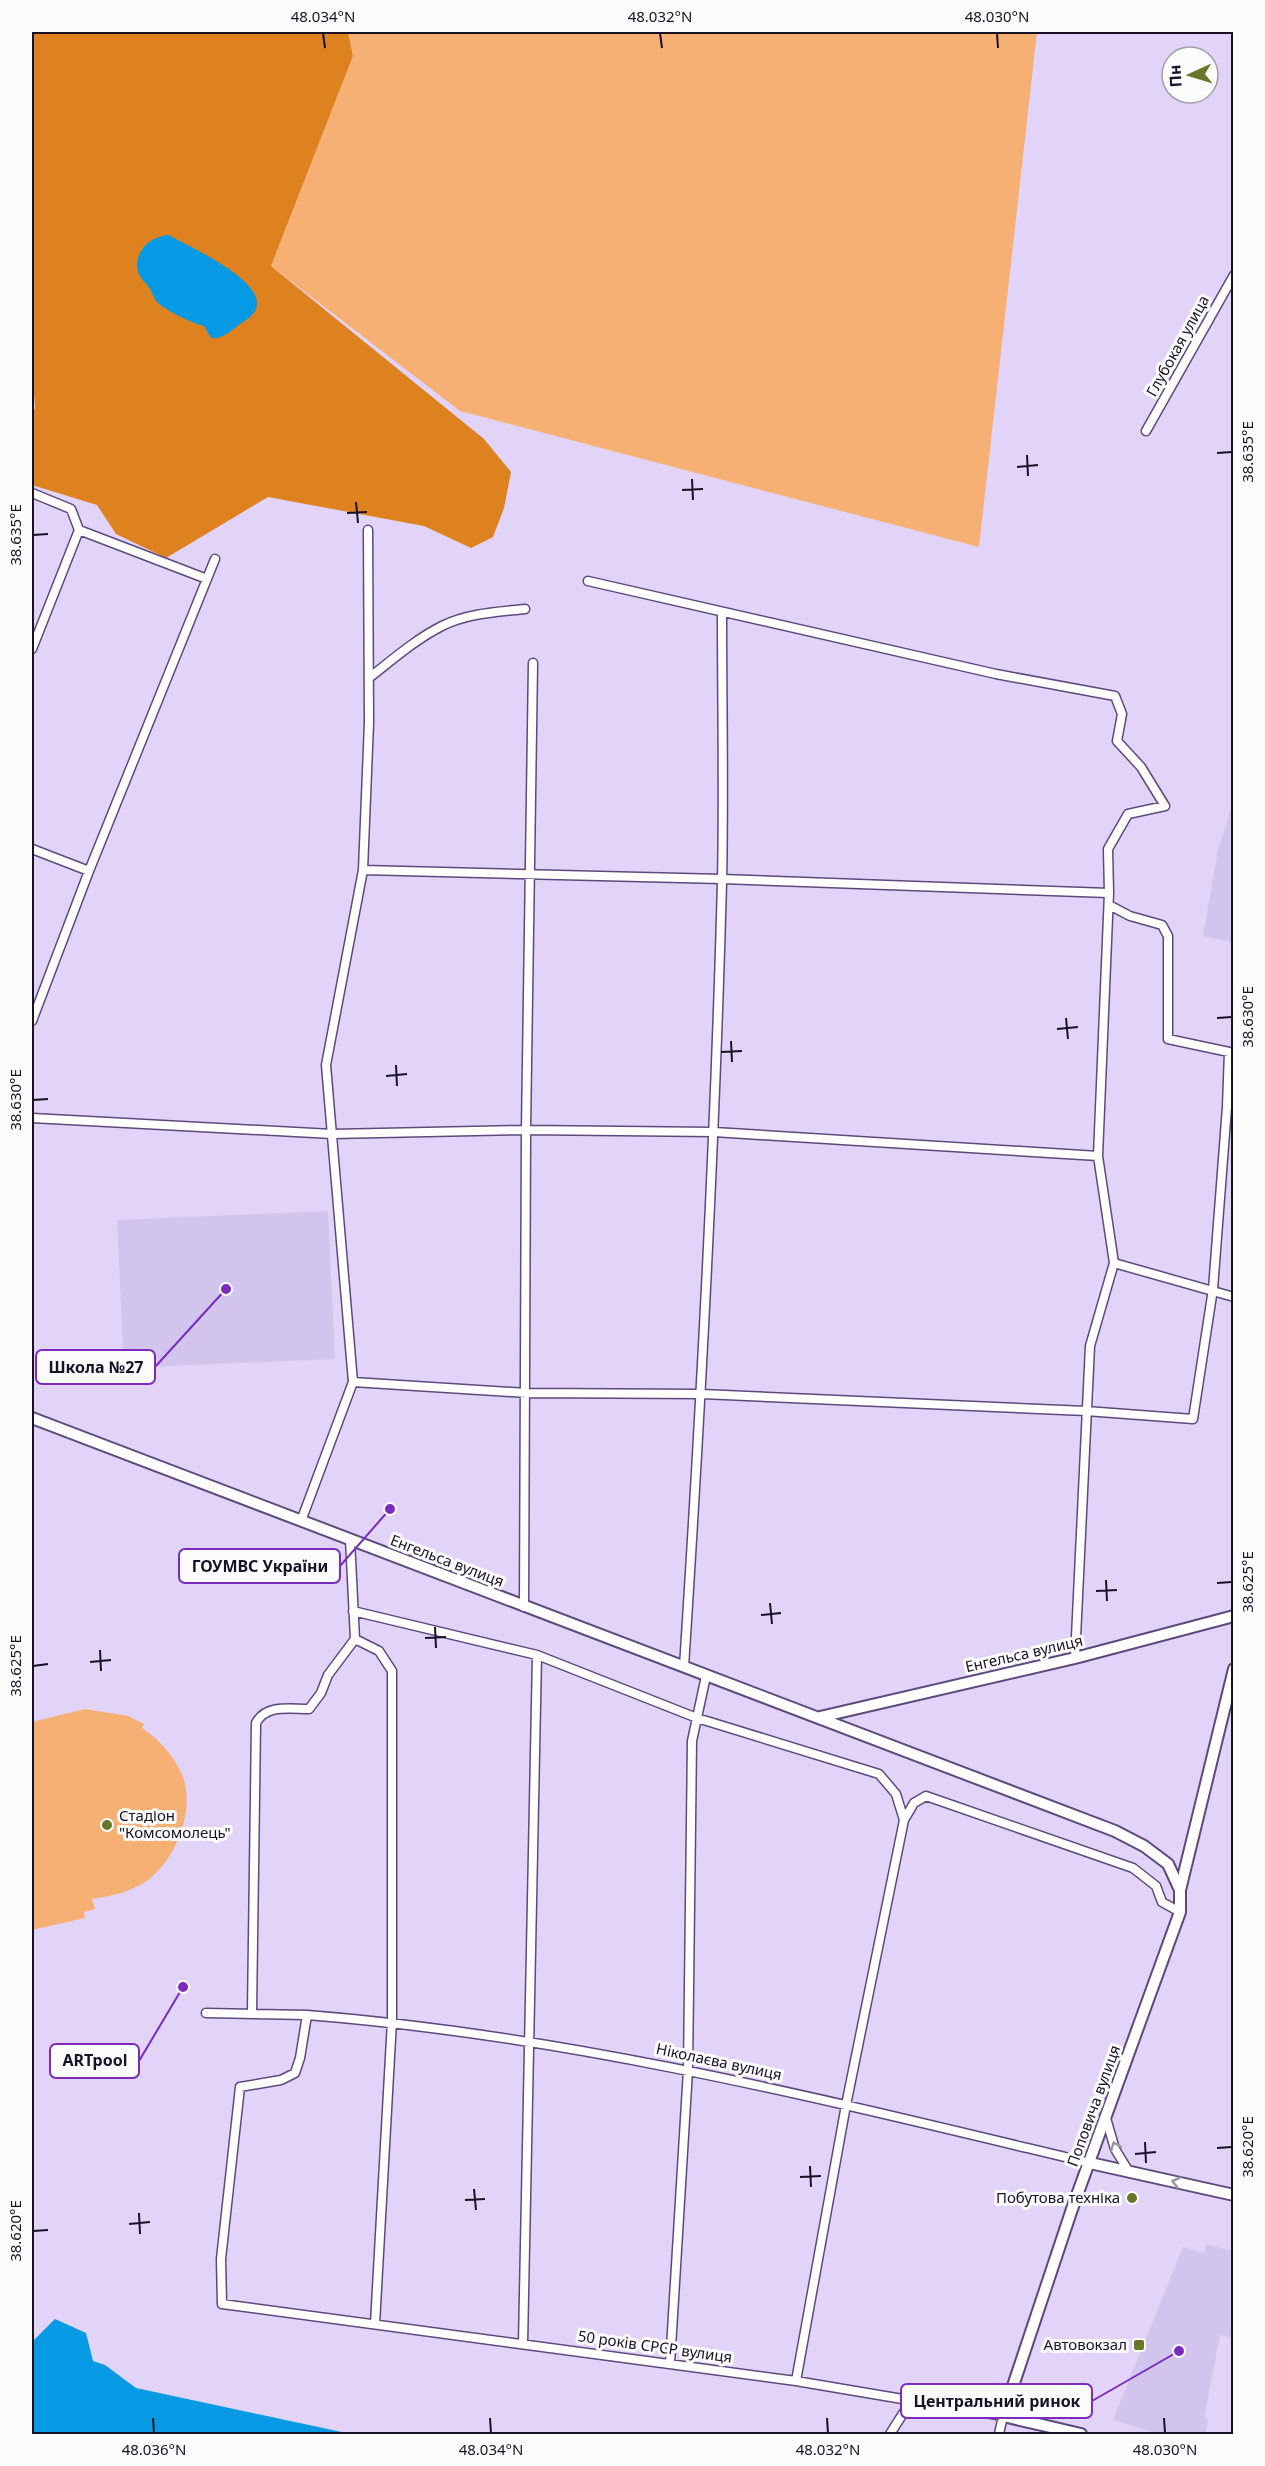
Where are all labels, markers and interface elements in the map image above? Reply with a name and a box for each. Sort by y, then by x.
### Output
text: 48.034°N [291,6,355,26]
text: 48.032°N [628,6,692,26]
text: 48.030°N [965,6,1029,26]
north arrow [1160,45,1220,105]
text: Пн [1163,64,1187,88]
street label: Глубокая улица [1141,291,1213,400]
text: 38.635°E [1237,421,1257,483]
text: 38.635°E [5,504,25,566]
text: 38.630°E [1237,986,1257,1048]
text: 38.630°E [5,1069,25,1131]
callout: Школа №27 [36,1350,155,1384]
text: Школа №27 [49,1356,143,1378]
street label: Енгельса вулиця [388,1529,507,1591]
callout: ГОУМВС України [179,1549,340,1583]
text: 38.625°E [1237,1551,1257,1613]
text: ГОУМВС України [192,1555,328,1577]
street label: Енгельса вулиця [963,1630,1084,1676]
text: 38.625°E [5,1635,25,1697]
place label: Стадіон "Комсомолець" [119,1805,231,1842]
marker: Стадіон "Комсомолець" [100,1818,114,1832]
street label: Ніколаєва вулиця [655,2038,784,2084]
street label: Поповича вулиця [1062,2042,1124,2169]
callout: ARTpool [50,2044,139,2078]
text: ARTpool [63,2049,127,2071]
text: 38.620°E [1237,2116,1257,2178]
one-way arrow [1110,2141,1122,2152]
one-way arrow [1172,2176,1182,2189]
place label: Побутова техніка [996,2187,1120,2207]
marker: Побутова техніка [1125,2191,1139,2205]
text: 38.620°E [5,2200,25,2262]
street label: 50 років СРСР вулиця [577,2325,734,2367]
place label: Автовокзал [1044,2334,1127,2354]
marker: Автовокзал [1132,2338,1146,2352]
callout: Центральний ринок [901,2384,1092,2418]
text: Центральний ринок [914,2390,1081,2412]
text: 48.036°N [122,2439,186,2459]
text: 48.034°N [459,2439,523,2459]
text: 48.032°N [796,2439,860,2459]
text: 48.030°N [1133,2439,1197,2459]

